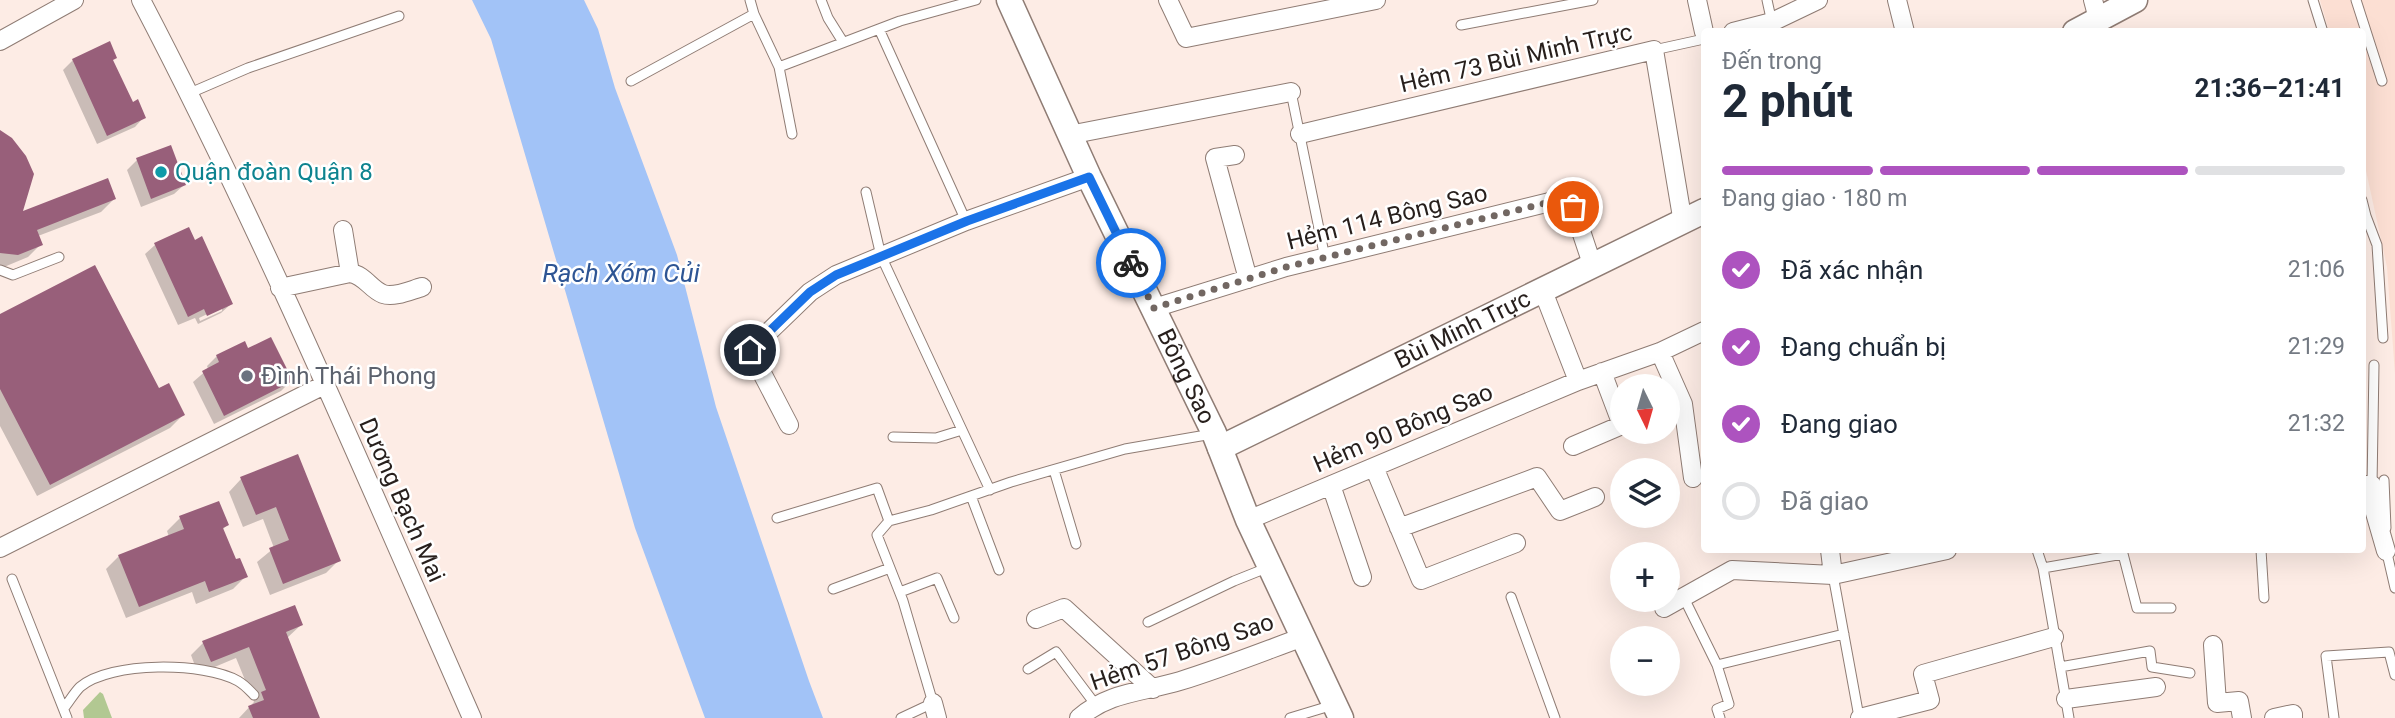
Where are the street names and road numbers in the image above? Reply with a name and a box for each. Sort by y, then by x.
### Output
street label: Hẻm 73 Bùi Minh Trực [1397,18,1635,98]
street label: Hẻm 114 Bông Sao [1284,179,1490,255]
street label: Bùi Minh Trực [1390,284,1535,374]
street label: Bông Sao [1151,324,1221,428]
street label: Hẻm 90 Bông Sao [1309,378,1497,478]
street label: Dương Bạch Mai [353,414,451,586]
street label: Hẻm 57 Bông Sao [1087,607,1277,697]

